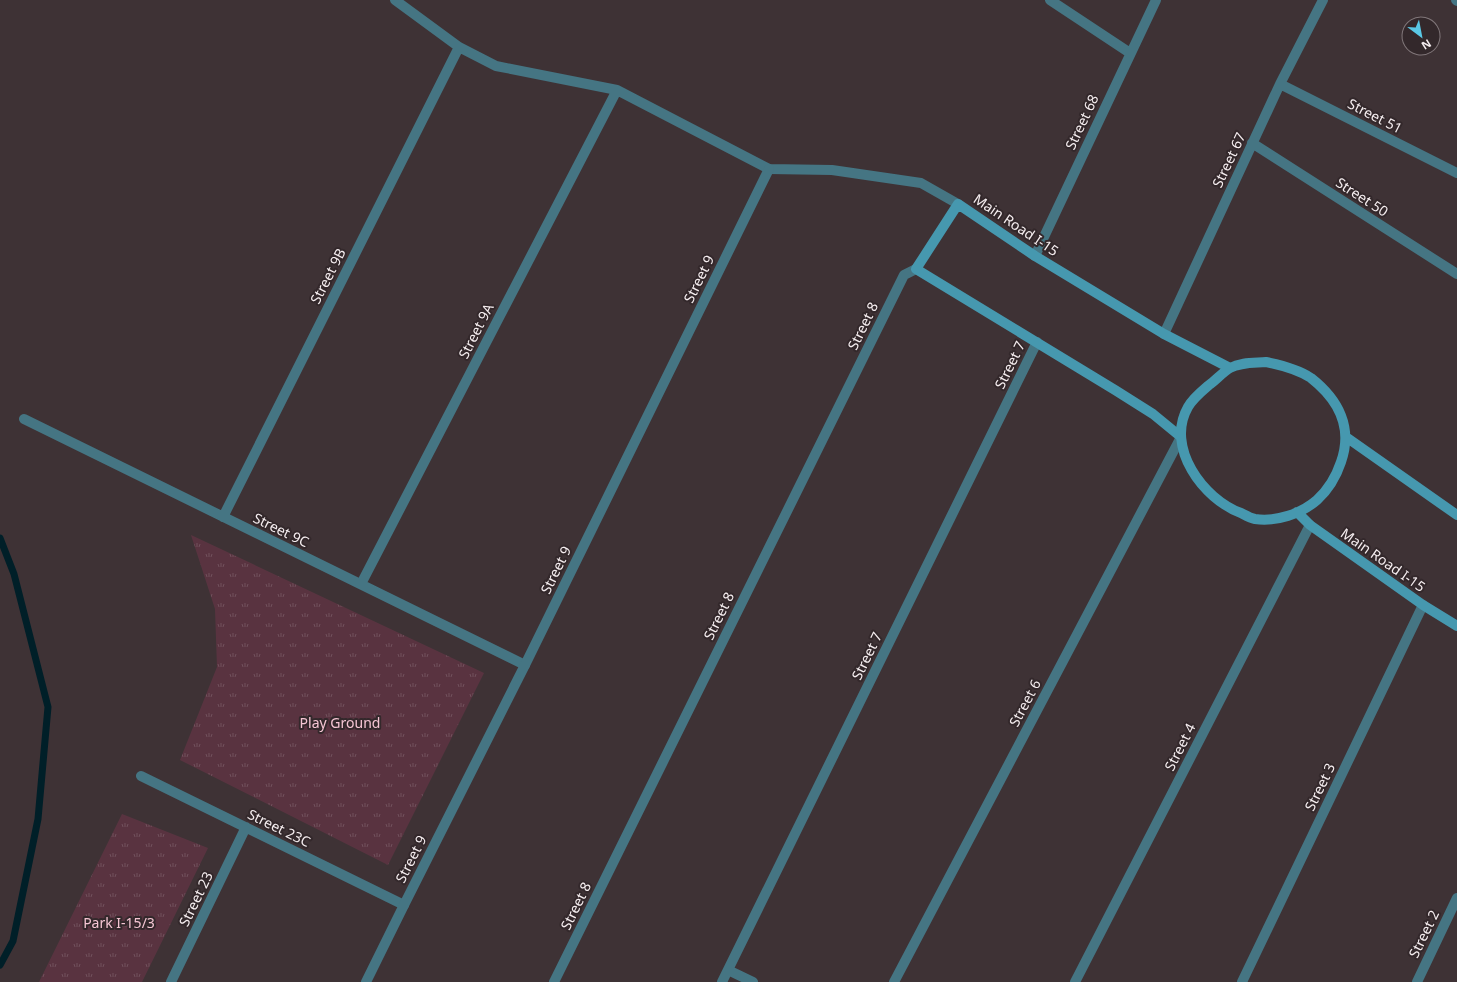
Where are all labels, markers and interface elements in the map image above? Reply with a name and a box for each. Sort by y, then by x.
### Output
north arrow [1401,16,1441,56]
text: N [1419,36,1434,54]
street label: Street 68 [1061,91,1103,152]
street label: Street 51 [1345,94,1406,137]
street label: Street 67 [1208,129,1250,190]
street label: Street 50 [1332,173,1392,221]
street label: Main Road I-15 [970,189,1063,260]
street label: Street 9B [306,245,350,307]
street label: Street 9 [679,252,718,306]
street label: Street 8 [843,299,882,353]
street label: Street 9A [454,300,498,362]
street label: Street 7 [990,338,1029,392]
street label: Street 9C [250,508,312,551]
street label: Main Road I-15 [1337,523,1429,596]
street label: Street 9 [536,543,575,597]
street label: Street 8 [699,589,738,643]
street label: Street 7 [847,629,886,683]
street label: Street 6 [1004,676,1045,730]
park label: Play Ground [300,713,380,732]
street label: Street 4 [1160,720,1200,774]
street label: Street 3 [1300,760,1339,814]
street label: Street 23C [245,804,314,851]
street label: Street 9 [391,832,431,886]
street label: Street 23 [174,868,217,929]
street label: Street 8 [556,879,595,933]
street label: Street 2 [1404,907,1443,961]
park label: Park I-15/3 [83,913,155,932]

